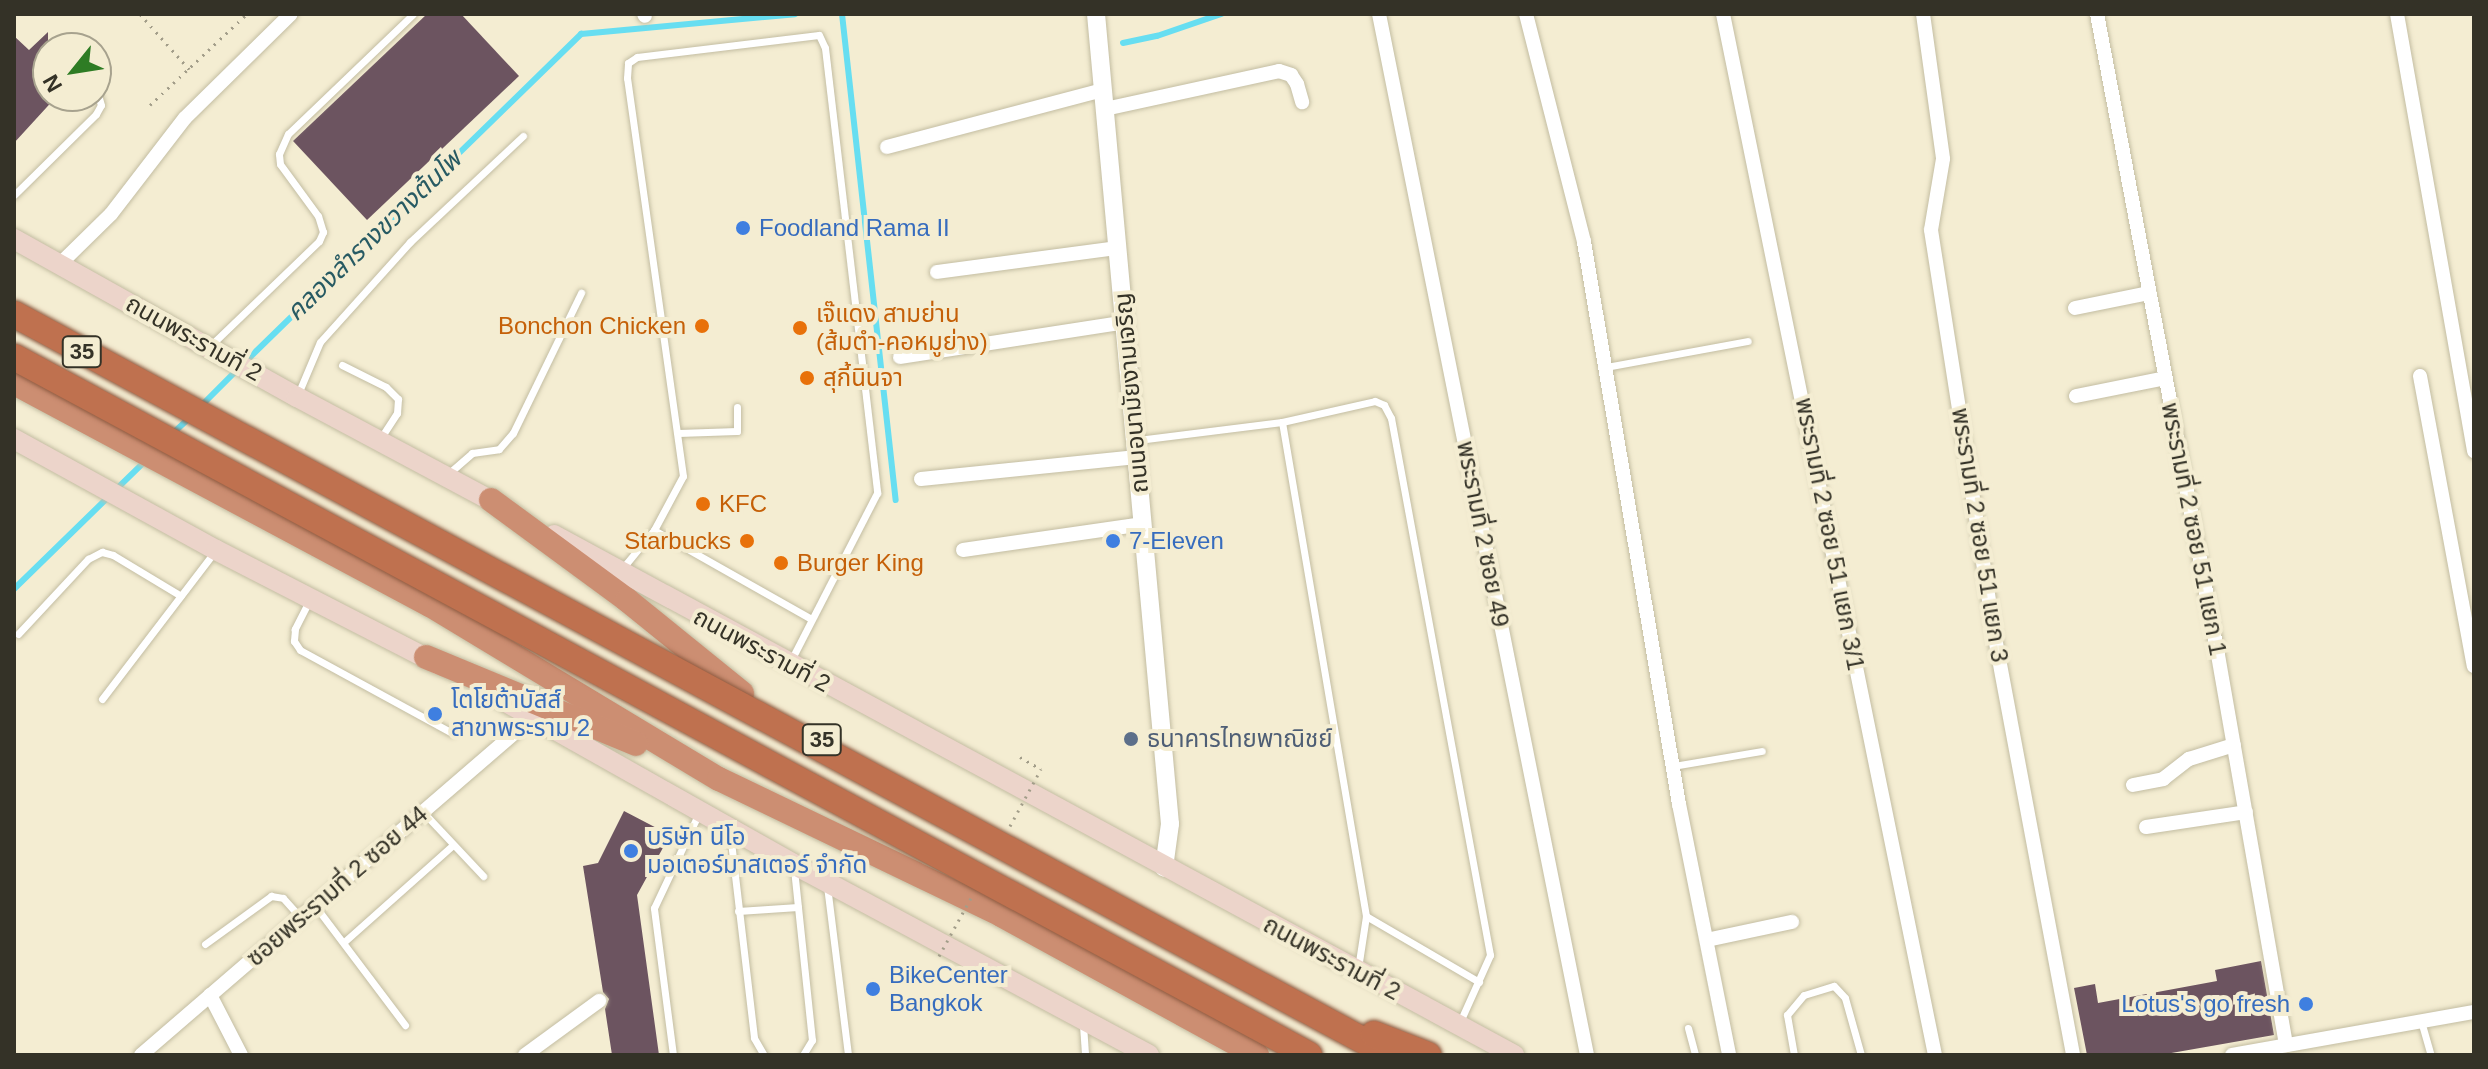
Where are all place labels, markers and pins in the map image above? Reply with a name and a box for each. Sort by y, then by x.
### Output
place label: Foodland Rama II [759,214,950,242]
marker: Foodland Rama II [734,219,752,237]
place label: เจ๊แดง สามย่าน (ส้มตำ-คอหมูย่าง) [816,300,988,356]
place label: Bonchon Chicken [498,312,686,340]
marker: Bonchon Chicken [693,317,711,335]
marker: เจ๊แดง สามย่าน (ส้มตำ-คอหมูย่าง) [791,319,809,337]
place label: สุกี้นินจา [823,364,903,392]
marker: สุกี้นินจา [798,369,816,387]
place label: KFC [719,490,767,518]
marker: KFC [694,495,712,513]
place label: Starbucks [624,527,731,555]
place label: 7-Eleven [1129,527,1224,555]
marker: Starbucks [738,532,756,550]
marker: 7-Eleven [1104,532,1122,550]
place label: Burger King [797,549,924,577]
marker: Burger King [772,554,790,572]
place label: โตโยต้าบัสส์ สาขาพระราม 2 [451,686,590,742]
marker: โตโยต้าบัสส์ สาขาพระราม 2 [426,705,444,723]
place label: ธนาคารไทยพาณิชย์ [1147,725,1333,753]
marker: ธนาคารไทยพาณิชย์ [1122,730,1140,748]
place label: บริษัท นีโอ มอเตอร์มาสเตอร์ จำกัด [647,823,867,879]
marker: บริษัท นีโอ มอเตอร์มาสเตอร์ จำกัด [622,842,640,860]
place label: BikeCenter Bangkok [889,961,1008,1017]
marker: BikeCenter Bangkok [864,980,882,998]
place label: Lotus's go fresh [2121,990,2290,1018]
marker: Lotus's go fresh [2297,995,2315,1013]

